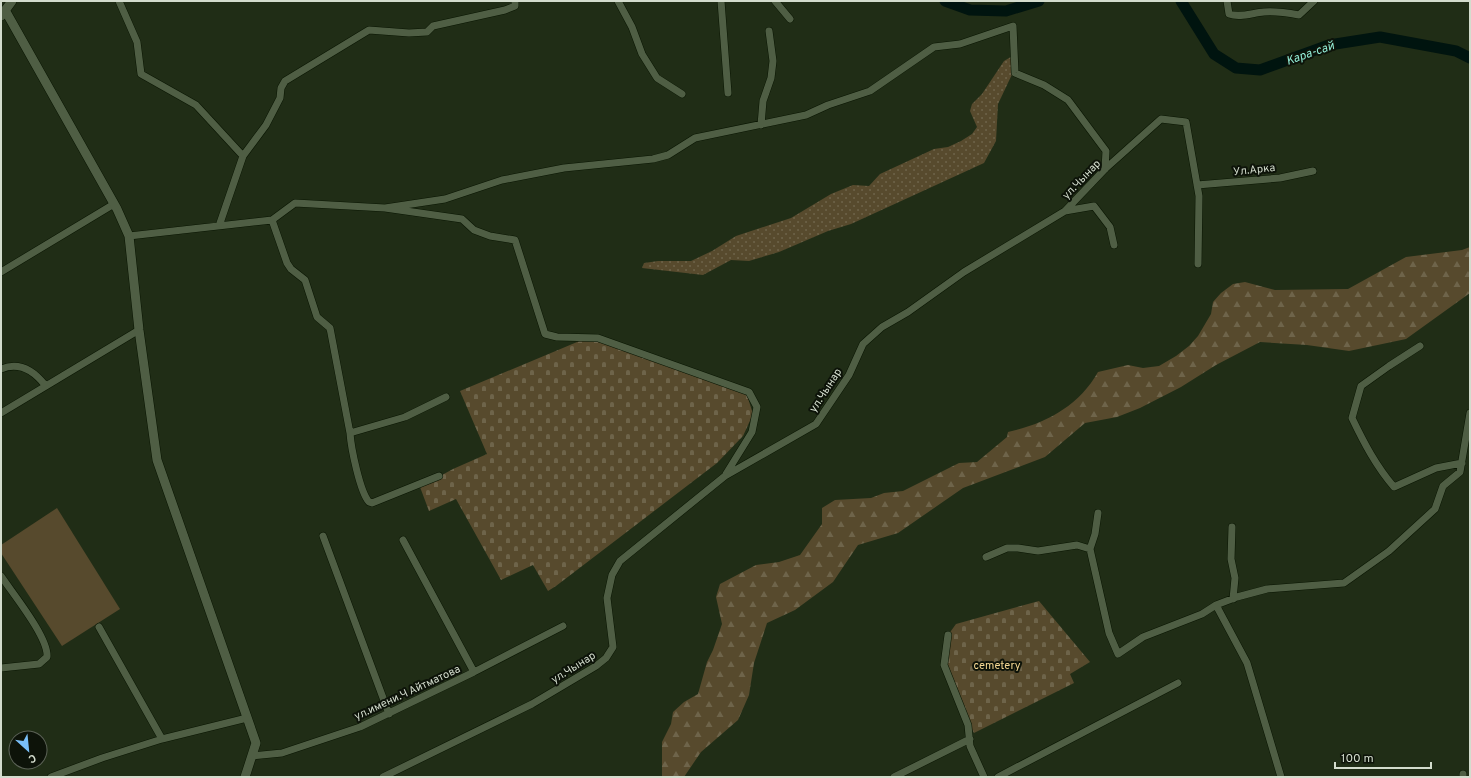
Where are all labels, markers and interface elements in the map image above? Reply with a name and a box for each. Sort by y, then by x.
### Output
water label: Кара-сай [1284,38,1338,70]
street label: ул.Чынар [1059,157,1104,202]
street label: Ул.Арка [1232,161,1276,179]
street label: ул.Чынар [806,366,845,415]
street label: ул.Чынар [549,649,598,687]
park label: cemetery [973,659,1021,673]
street label: ул.имени.Ч Айтматова [352,662,463,724]
north arrow [8,730,48,770]
scale bar [1335,744,1431,770]
text: С [26,750,38,766]
text: 100 m [1341,751,1374,767]

